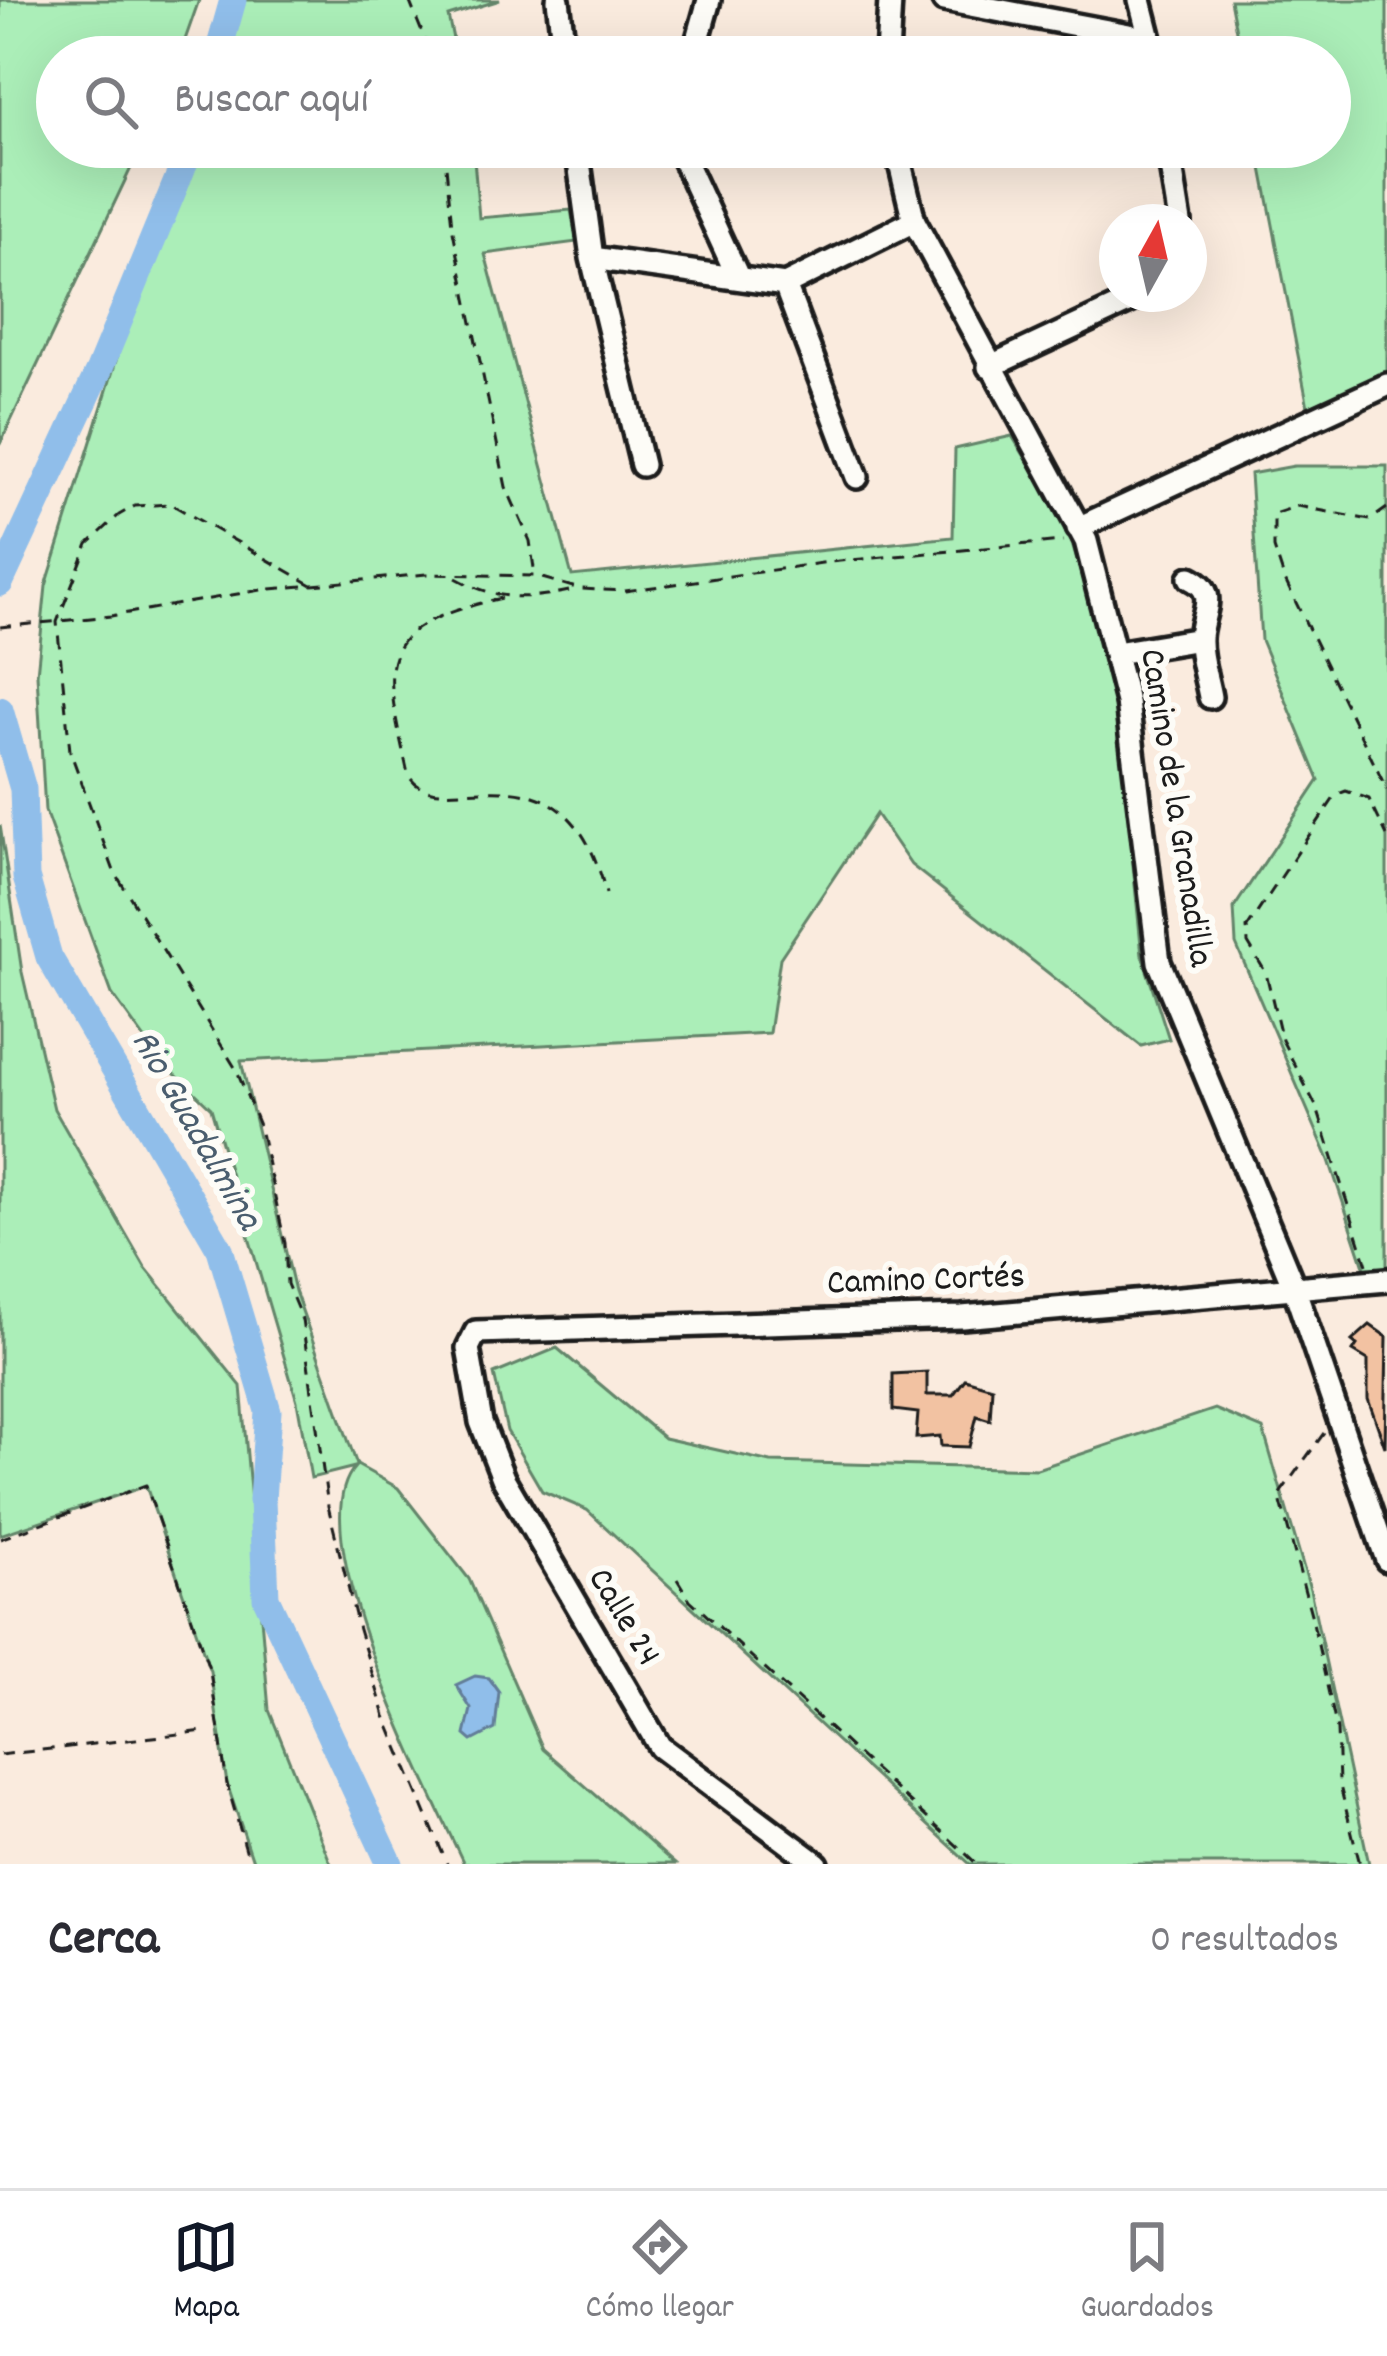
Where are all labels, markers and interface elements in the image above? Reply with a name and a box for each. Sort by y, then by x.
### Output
search box [36,36,1351,168]
icon: search [78,69,144,135]
text: Buscar aquí [174,70,369,134]
north arrow [1099,204,1207,312]
street label: Camino de la Granadilla [1123,645,1225,972]
water label: Rio Guadalmina [114,1021,274,1243]
street label: Camino Cortés [826,1253,1026,1311]
street label: Calle 24 [572,1559,672,1677]
text: Cerca [48,1906,159,1978]
text: 0 resultados [1150,1915,1339,1970]
tab: Mapa [173,2214,239,2333]
tab: Cómo llegar [586,2214,734,2333]
tab: Guardados [1080,2214,1214,2333]

